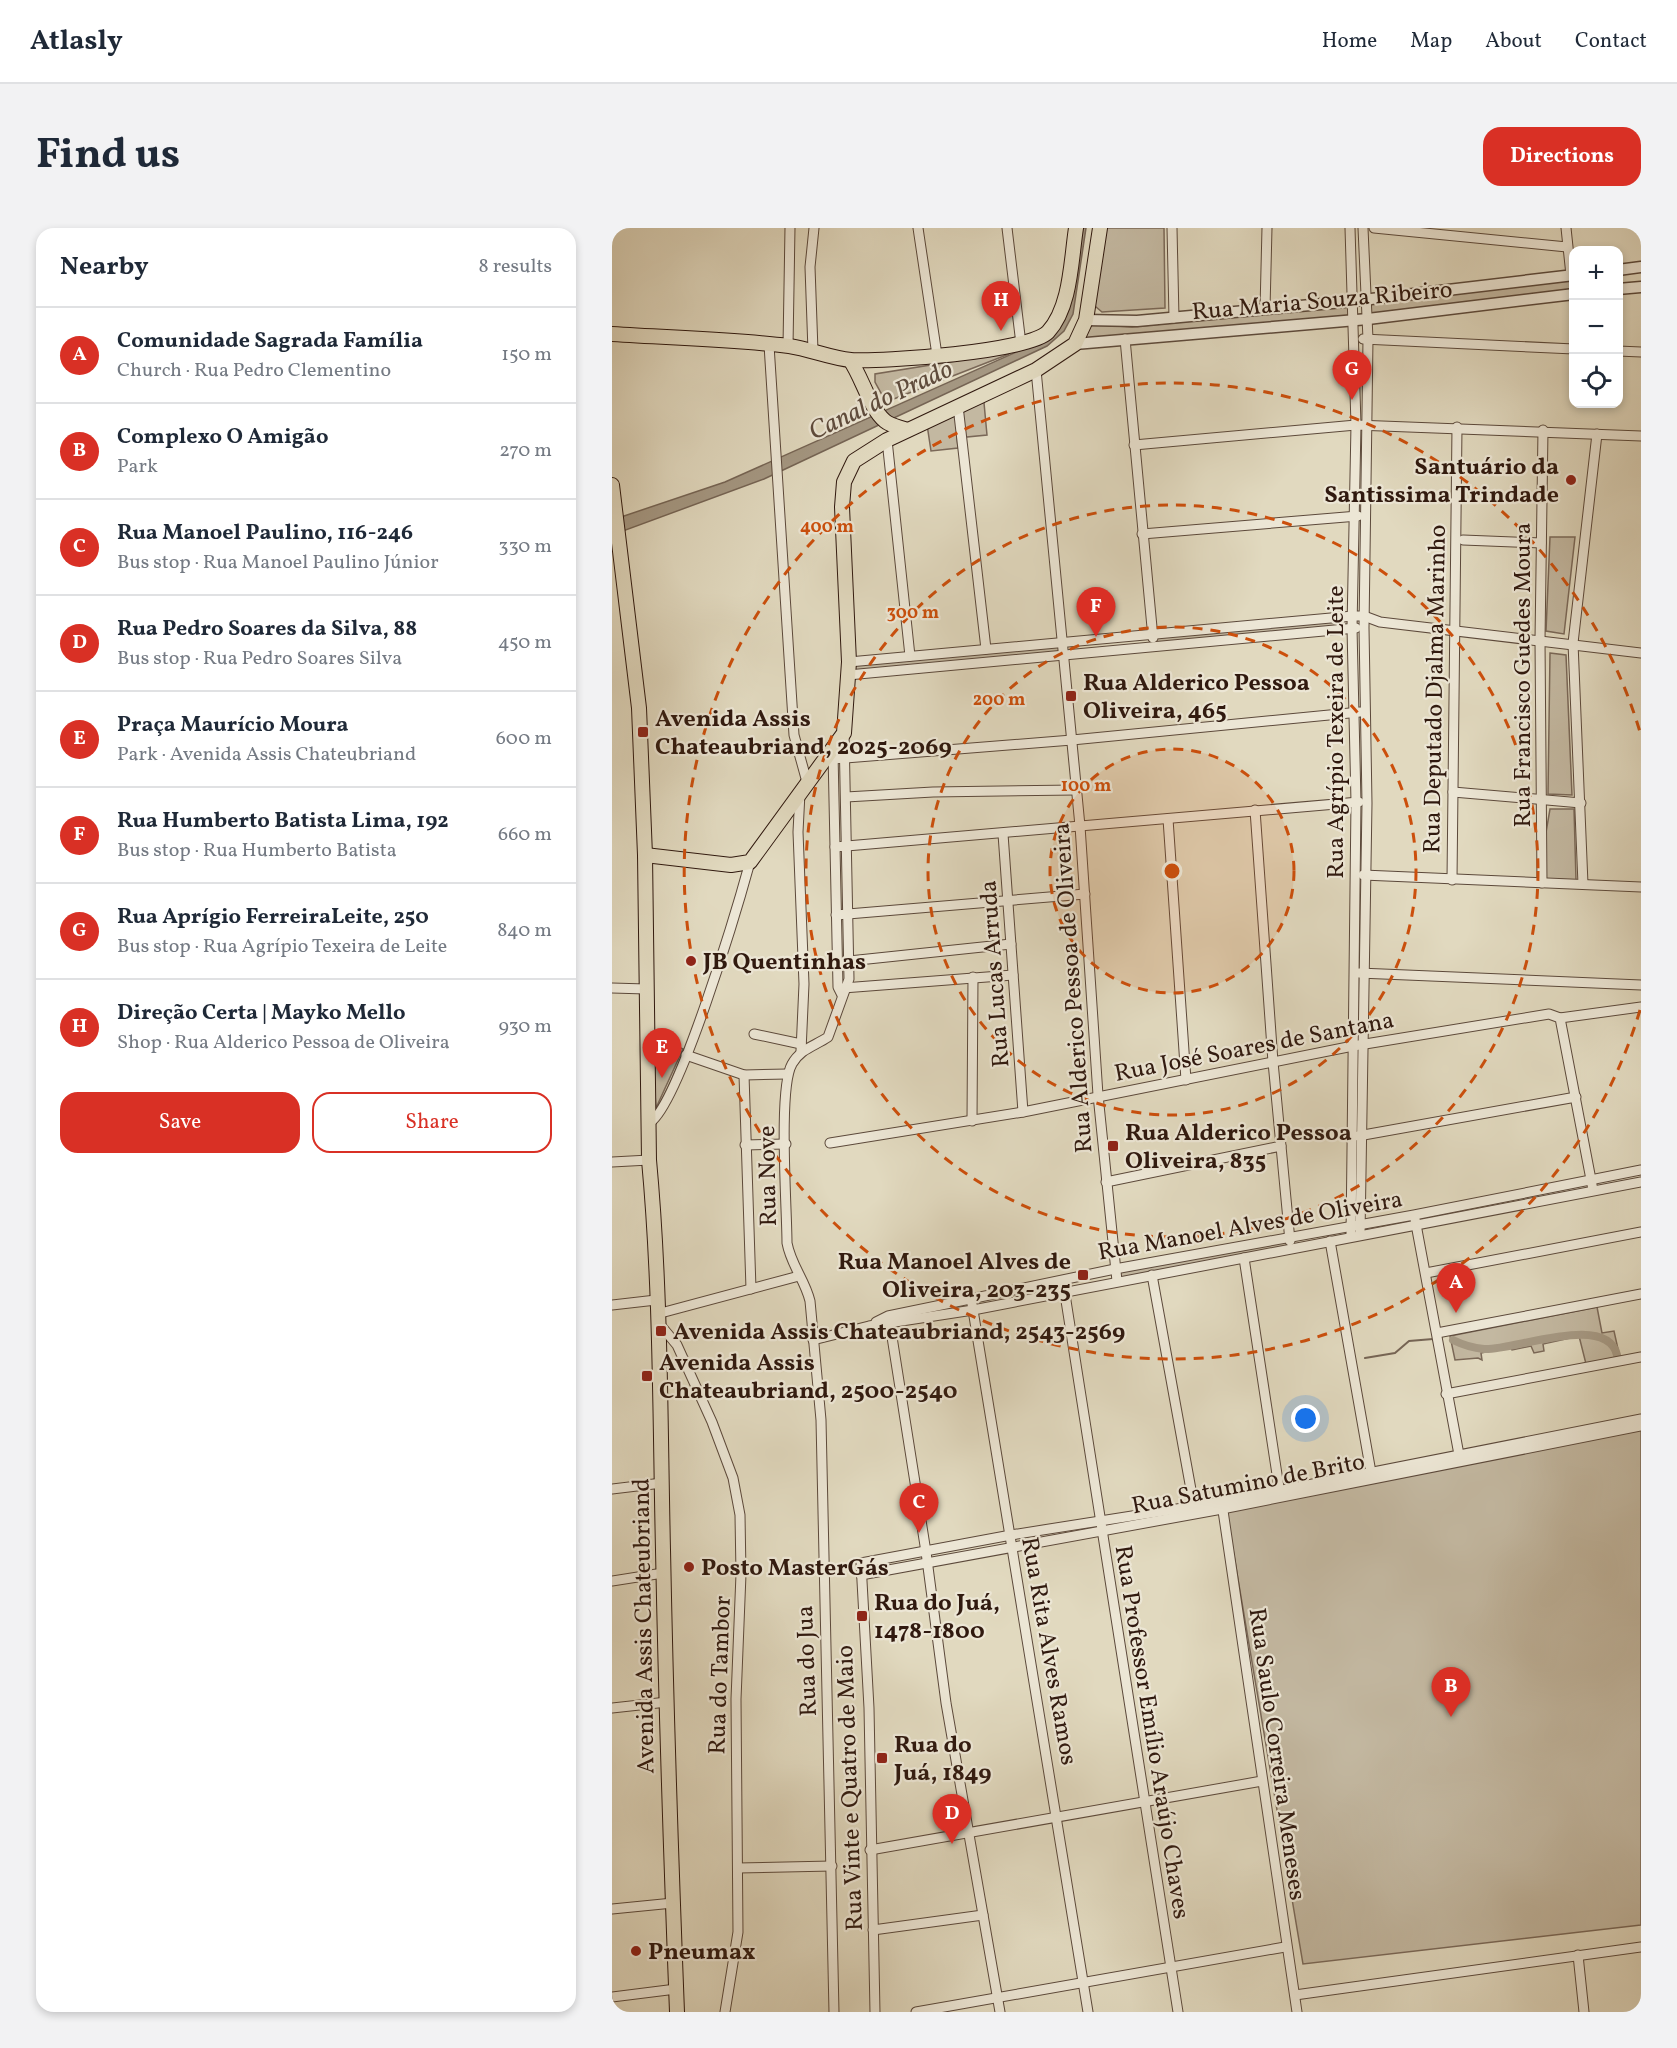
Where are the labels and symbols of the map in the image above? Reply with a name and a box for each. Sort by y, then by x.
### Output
street label: Rua Maria Souza Ribeiro [1190,274,1454,330]
pin: H [982,282,1020,331]
pin: G [1332,350,1372,400]
water label: Canal do Prado [803,352,959,450]
place label: Santuário da Santissima Trindade [1324,451,1559,513]
marker: Santuário da Santissima Trindade [1564,473,1578,487]
text: 400 m [800,515,854,540]
street label: Rua Francisco Guedes Moura [1507,523,1541,827]
street label: Rua Deputado Djalma Marinho [1416,524,1456,854]
street label: Rua Agrípio Texeira de Leite [1320,585,1354,879]
pin: F [1076,588,1116,637]
text: 300 m [887,601,939,626]
place label: Rua Alderico Pessoa Oliveira, 465 [1083,667,1310,729]
text: 200 m [973,688,1025,713]
marker: Rua Alderico Pessoa Oliveira, 465 [1064,689,1078,703]
place label: Avenida Assis Chateaubriand, 2025-2069 [655,703,952,765]
marker: Avenida Assis Chateaubriand, 2025-2069 [636,725,650,739]
text: 100 m [1061,774,1111,799]
street label: Rua Alderico Pessoa de Oliveira [1045,822,1102,1154]
centre of rings [1162,861,1182,881]
street label: Rua Lucas Arruda [972,879,1019,1069]
place label: JB Quentinhas [702,946,866,980]
marker: JB Quentinhas [684,954,698,968]
street label: Rua José Soares de Santana [1112,1004,1397,1092]
pin: E [643,1028,682,1078]
place label: Rua Alderico Pessoa Oliveira, 835 [1125,1117,1352,1179]
street label: Rua Nove [751,1125,787,1227]
marker: Rua Alderico Pessoa Oliveira, 835 [1106,1139,1120,1153]
street label: Rua Manoel Alves de Oliveira [1095,1183,1406,1271]
place label: Rua Manoel Alves de Oliveira, 203-235 [838,1246,1071,1308]
pin: A [1436,1264,1476,1313]
marker: Rua Manoel Alves de Oliveira, 203-235 [1076,1268,1090,1282]
place label: Avenida Assis Chateaubriand, 2543-2569 [673,1316,1125,1350]
marker: Avenida Assis Chateaubriand, 2543-2569 [654,1324,668,1338]
place label: Avenida Assis Chateaubriand, 2500-2540 [659,1347,958,1409]
marker: Avenida Assis Chateaubriand, 2500-2540 [640,1369,654,1383]
your location [1291,1404,1320,1433]
street label: Rua Satumino de Brito [1129,1446,1368,1524]
street label: Avenida Assis Chateubriand [625,1478,665,1774]
pin: C [900,1484,938,1533]
street label: Rua Rita Alves Ramos [1011,1535,1085,1768]
street label: Rua Professor Emílio Araújo Chaves [1105,1543,1197,1922]
place label: Posto MasterGás [701,1552,889,1586]
marker: Posto MasterGás [682,1560,696,1574]
place label: Rua do Juá, 1478-1800 [874,1587,1000,1649]
street label: Rua do Tambor [701,1595,741,1755]
street label: Rua do Jua [789,1605,827,1717]
street label: Rua Saulo Correira Meneses [1239,1606,1313,1903]
marker: Rua do Juá, 1478-1800 [855,1609,869,1623]
street label: Rua Vinte e Quatro de Maio [829,1644,873,1931]
pin: B [1432,1668,1470,1717]
place label: Rua do Juá, 1849 [893,1729,992,1791]
marker: Rua do Juá, 1849 [875,1751,889,1765]
pin: D [932,1794,972,1844]
place label: Pneumax [648,1936,755,1970]
marker: Pneumax [629,1944,643,1958]

